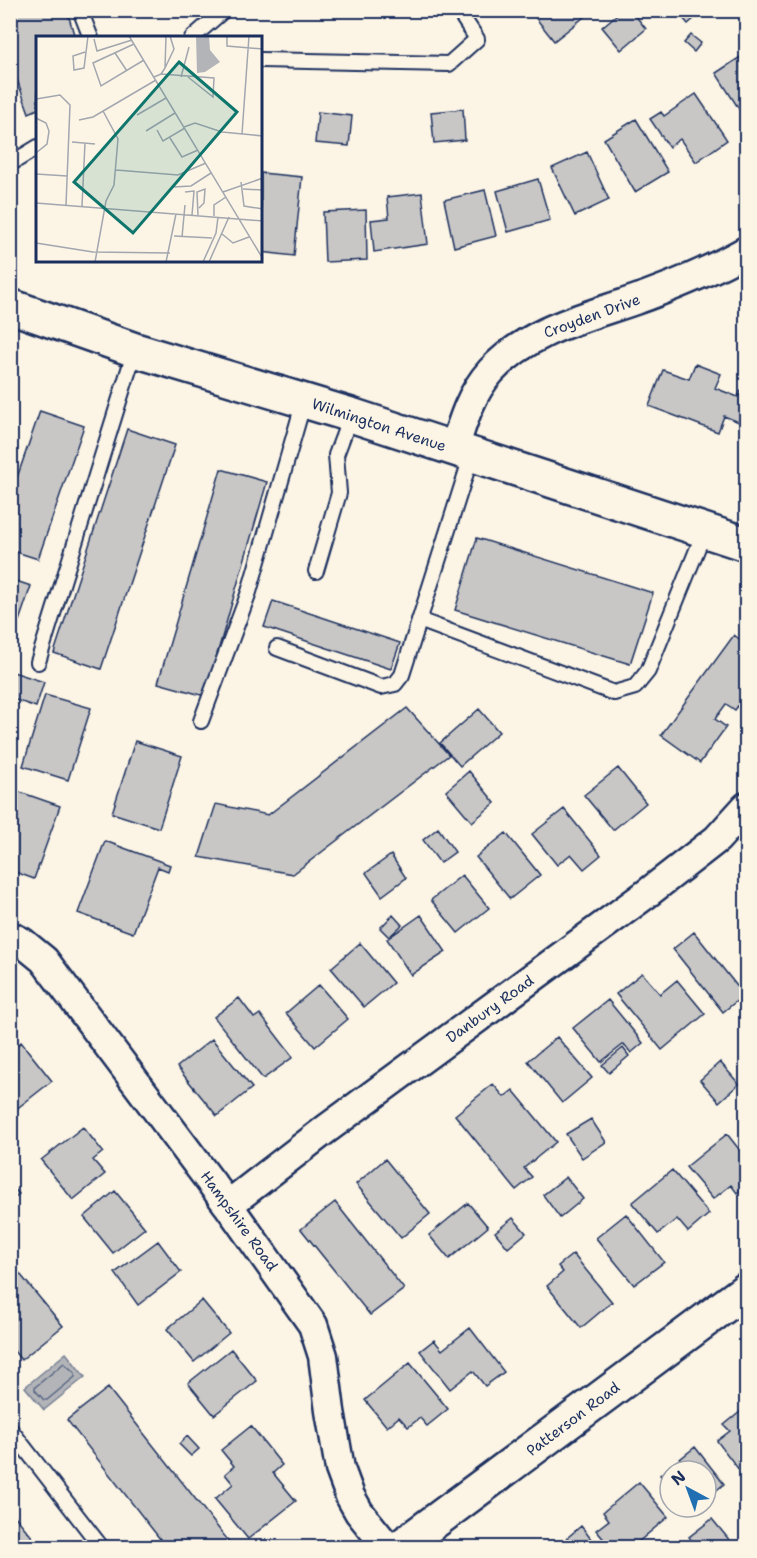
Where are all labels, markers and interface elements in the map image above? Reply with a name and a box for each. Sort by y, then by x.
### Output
inset map [36,36,262,262]
street label: Croyden Drive [541,289,643,343]
street label: Wilmington Avenue [309,394,449,456]
street label: Danbury Road [442,970,538,1048]
street label: Hampshire Road [196,1167,282,1275]
street label: Patterson Road [522,1377,624,1461]
north arrow [658,1459,718,1519]
text: N [667,1466,690,1490]

